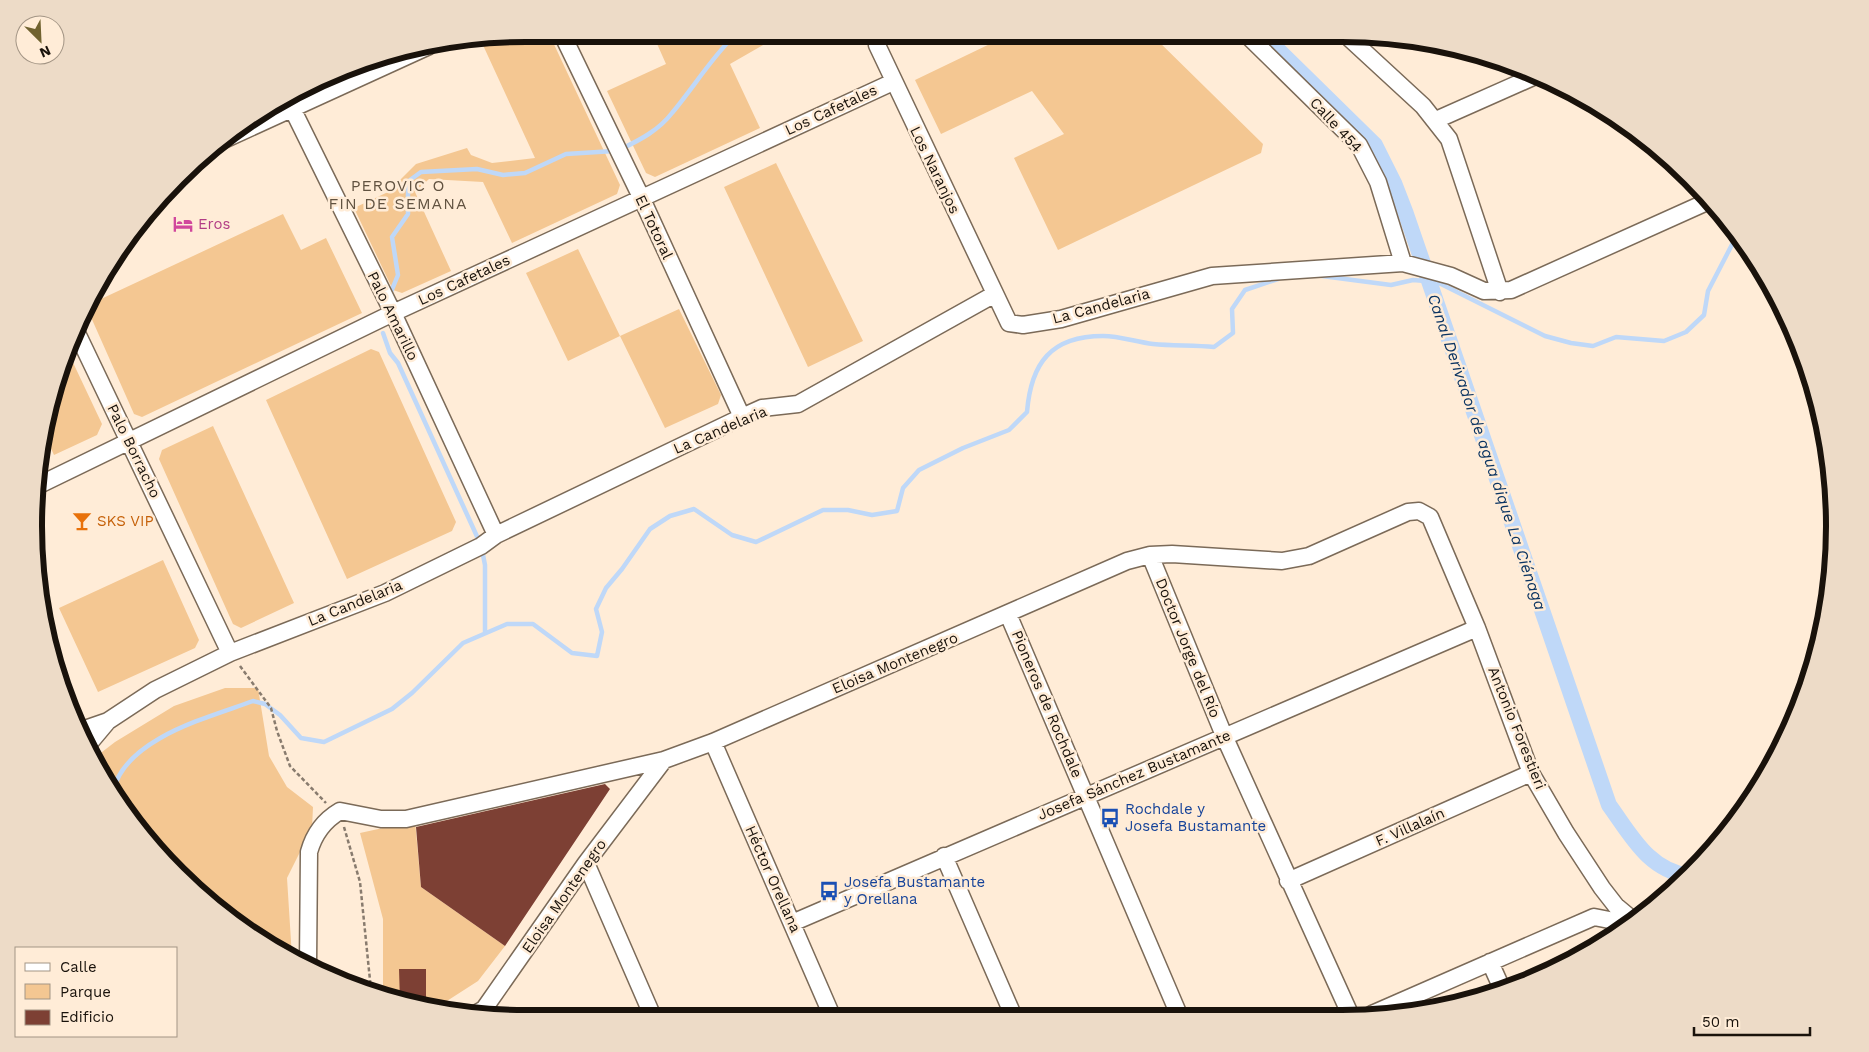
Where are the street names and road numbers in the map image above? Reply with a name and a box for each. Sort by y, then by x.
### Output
street label: Los Cafetales [782,81,880,139]
street label: Calle 454 [1306,94,1366,156]
street label: Los Naranjos [906,123,964,217]
street label: El Totoral [631,192,677,262]
street label: Los Cafetales [415,251,513,309]
street label: Palo Amarillo [364,269,422,363]
street label: La Candelaria [1050,284,1152,328]
street label: Palo Borracho [103,401,165,501]
street label: La Candelaria [670,402,770,458]
street label: La Candelaria [305,576,405,630]
street label: Doctor Jorge del Río [1152,576,1224,720]
street label: Pioneros de Rochdale [1008,627,1086,781]
street label: Eloisa Montenegro [829,628,961,698]
street label: Antonio Forestieri [1484,664,1550,792]
street label: Josefa Sánchez Bustamante [1035,726,1233,824]
street label: F. Villalaín [1373,804,1447,850]
street label: Héctor Orellana [741,823,805,936]
street label: Eloisa Montenegro [518,836,610,956]

